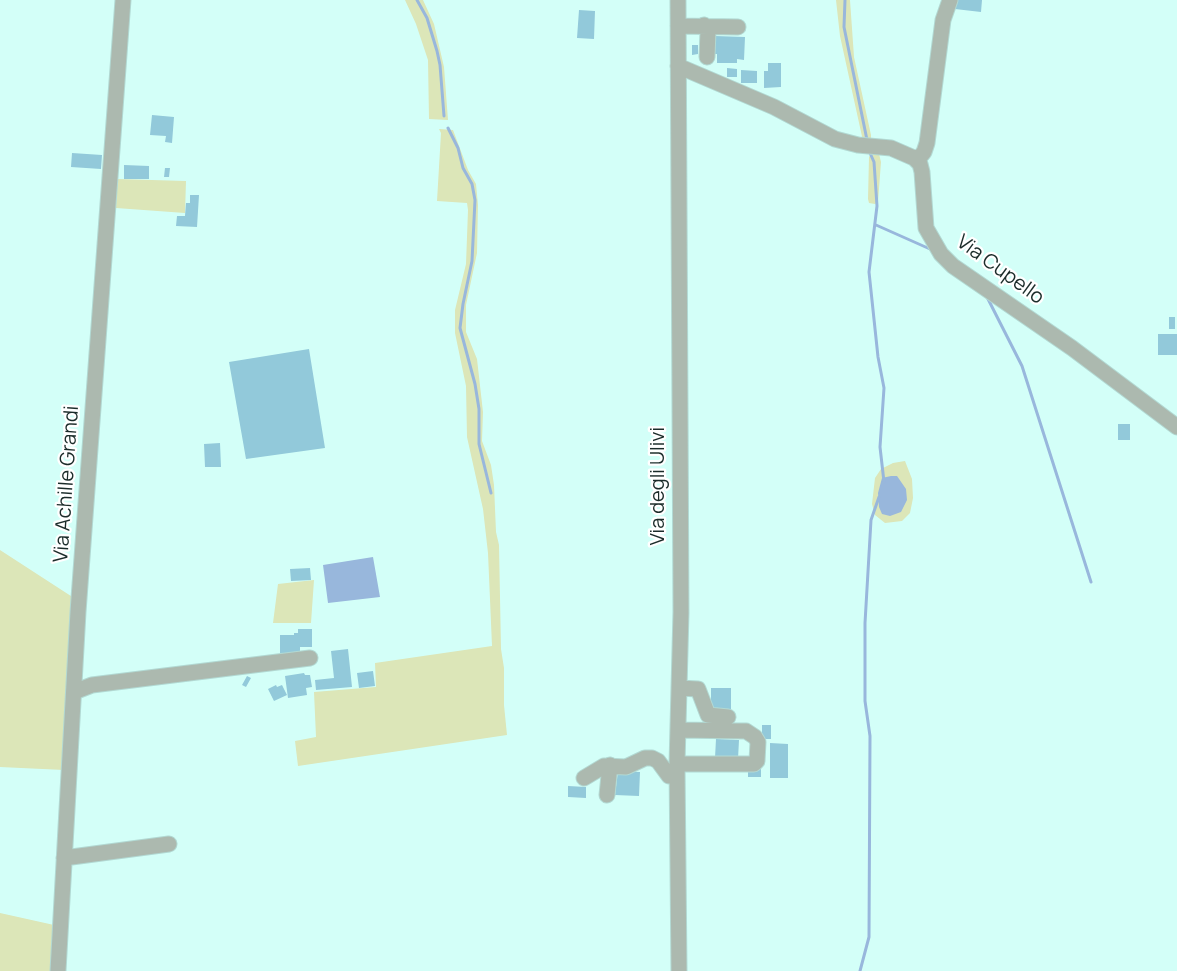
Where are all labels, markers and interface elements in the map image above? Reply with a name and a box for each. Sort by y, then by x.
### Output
street label: Via Cupello [952,230,1048,310]
street label: Via Achille Grandi [50,405,84,563]
street label: Via degli Ulivi [646,427,670,545]

